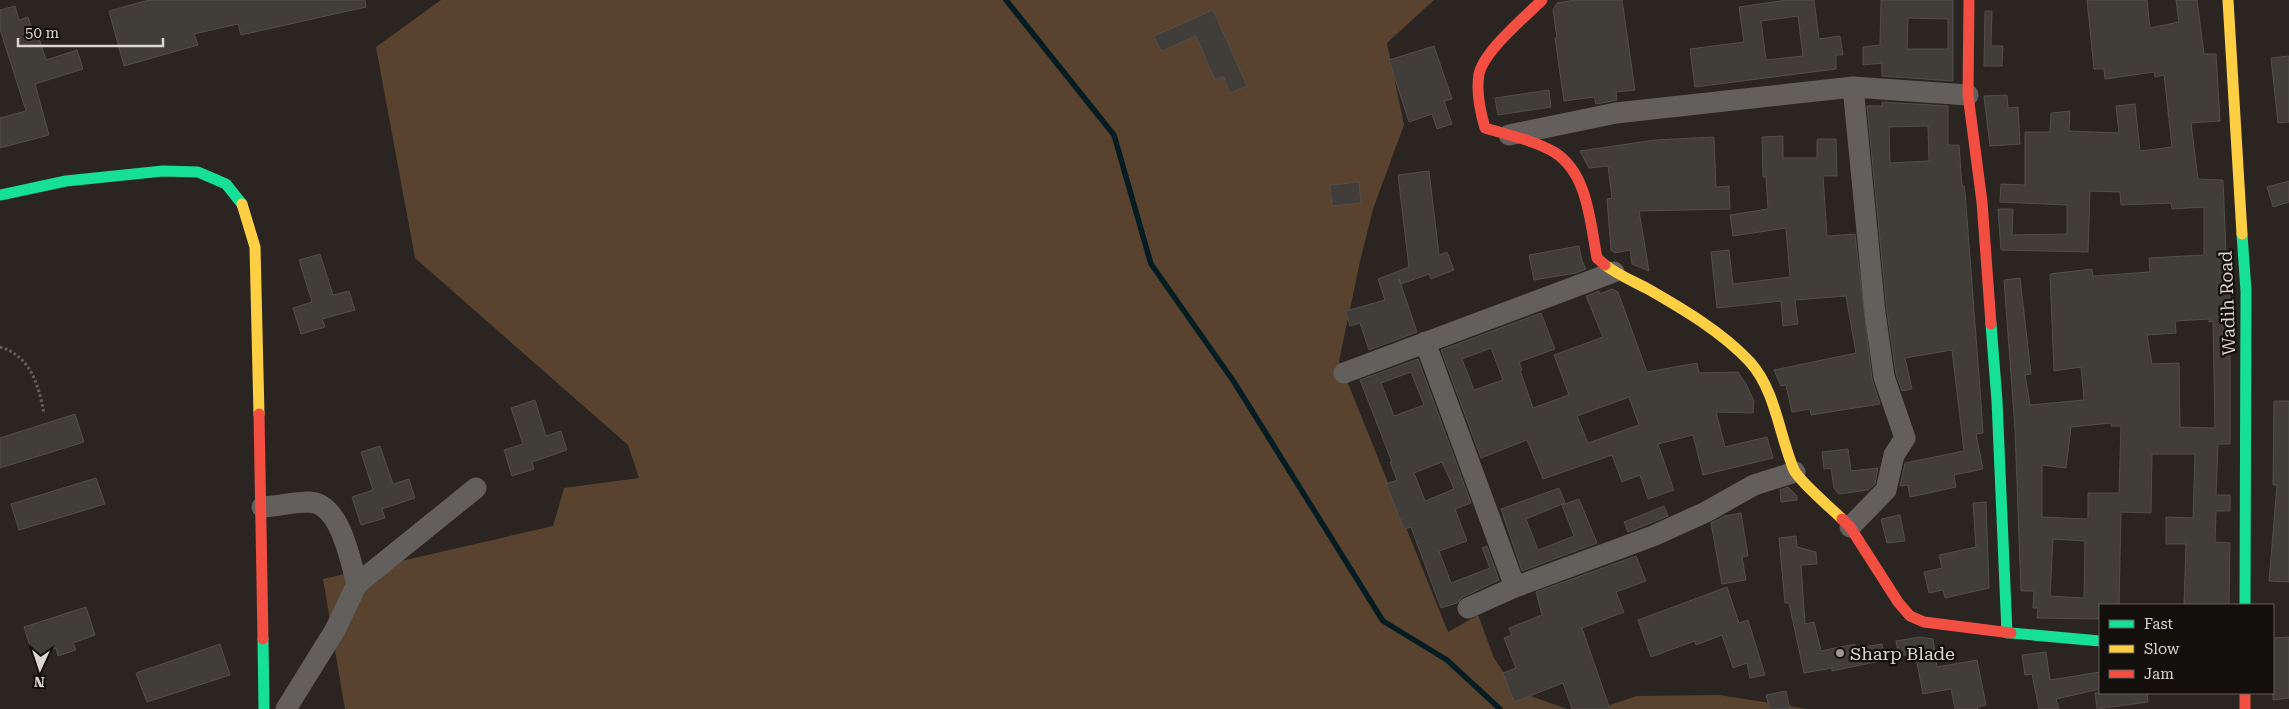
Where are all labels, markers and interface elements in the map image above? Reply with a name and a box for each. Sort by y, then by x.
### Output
scale bar [18,15,162,47]
text: 50 m [25,24,60,42]
street label: Wadih Road [2215,250,2239,356]
legend [2099,604,2274,694]
text: Fast [2144,615,2174,633]
text: Slow [2144,640,2180,658]
place label: Sharp Blade [1850,643,1955,664]
north arrow [15,644,65,694]
marker: Sharp Blade [1834,647,1846,659]
text: Jam [2144,665,2174,683]
text: N [33,674,45,690]

